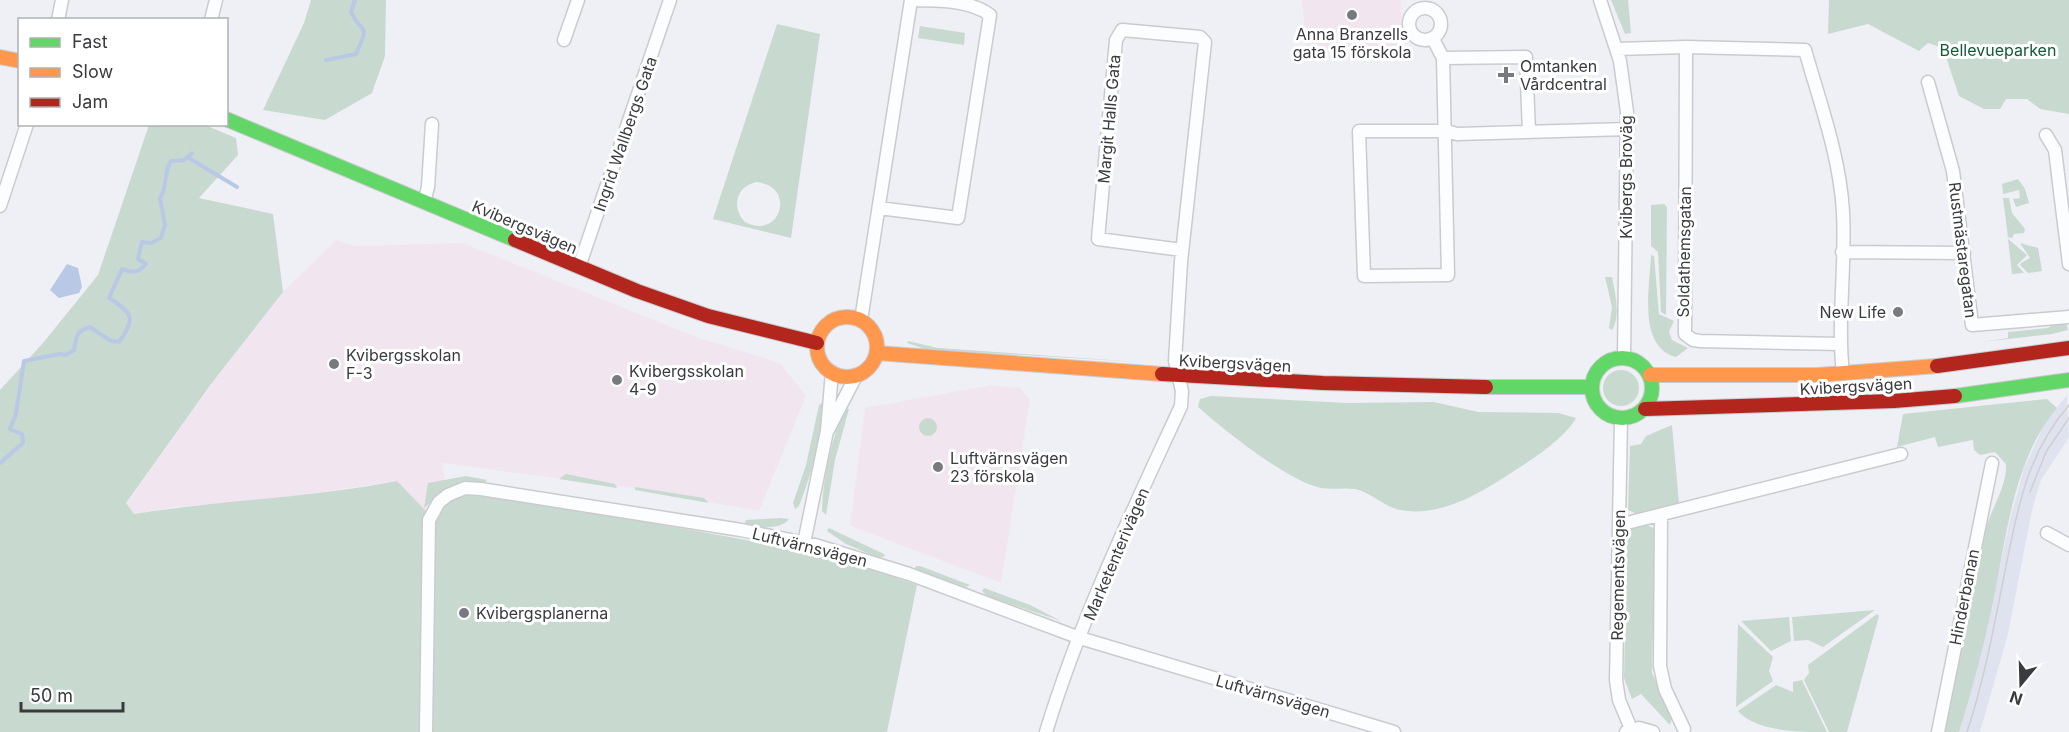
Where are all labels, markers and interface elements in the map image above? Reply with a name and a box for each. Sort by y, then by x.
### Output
marker: Anna Branzells gata 15 förskola [1345,8,1359,22]
legend [18,18,228,126]
place label: Anna Branzells gata 15 förskola [1293,24,1411,62]
text: Fast [72,31,108,52]
park label: Bellevueparken [1940,40,2056,60]
street label: Ingrid Wallbergs Gata [589,54,661,214]
street label: Margit Halls Gata [1093,54,1125,184]
place label: Omtanken Vårdcentral [1520,56,1607,94]
text: Slow [72,61,113,82]
marker: Omtanken Vårdcentral [1497,66,1515,84]
text: Jam [72,91,108,112]
street label: Kvibergs Broväg [1616,115,1636,239]
street label: Rustmästaregatan [1945,181,1981,319]
street label: Soldathemsgatan [1673,186,1695,318]
street label: Kvibergsvägen [469,196,581,258]
place label: New Life [1820,302,1886,322]
marker: New Life [1891,305,1905,319]
place label: Kvibergsskolan F-3 [346,345,461,383]
street label: Kvibergsvägen [1178,350,1292,376]
marker: Kvibergsskolan F-3 [327,357,341,371]
place label: Kvibergsskolan 4-9 [629,361,744,399]
marker: Kvibergsskolan 4-9 [610,373,624,387]
street label: Kvibergsvägen [1799,373,1913,399]
place label: Luftvärnsvägen 23 förskola [950,448,1068,486]
marker: Luftvärnsvägen 23 förskola [931,460,945,474]
street label: Marketenterivägen [1079,485,1153,623]
street label: Regementsvägen [1607,509,1629,641]
street label: Luftvärnsvägen [750,523,870,571]
street label: Hinderbanan [1945,547,1983,647]
place label: Kvibergsplanerna [476,603,608,623]
marker: Kvibergsplanerna [457,606,471,620]
north arrow [1991,654,2051,714]
street label: Luftvärnsvägen [1214,670,1332,722]
scale bar [21,675,123,713]
text: 50 m [30,685,73,706]
text: N [2007,687,2025,710]

